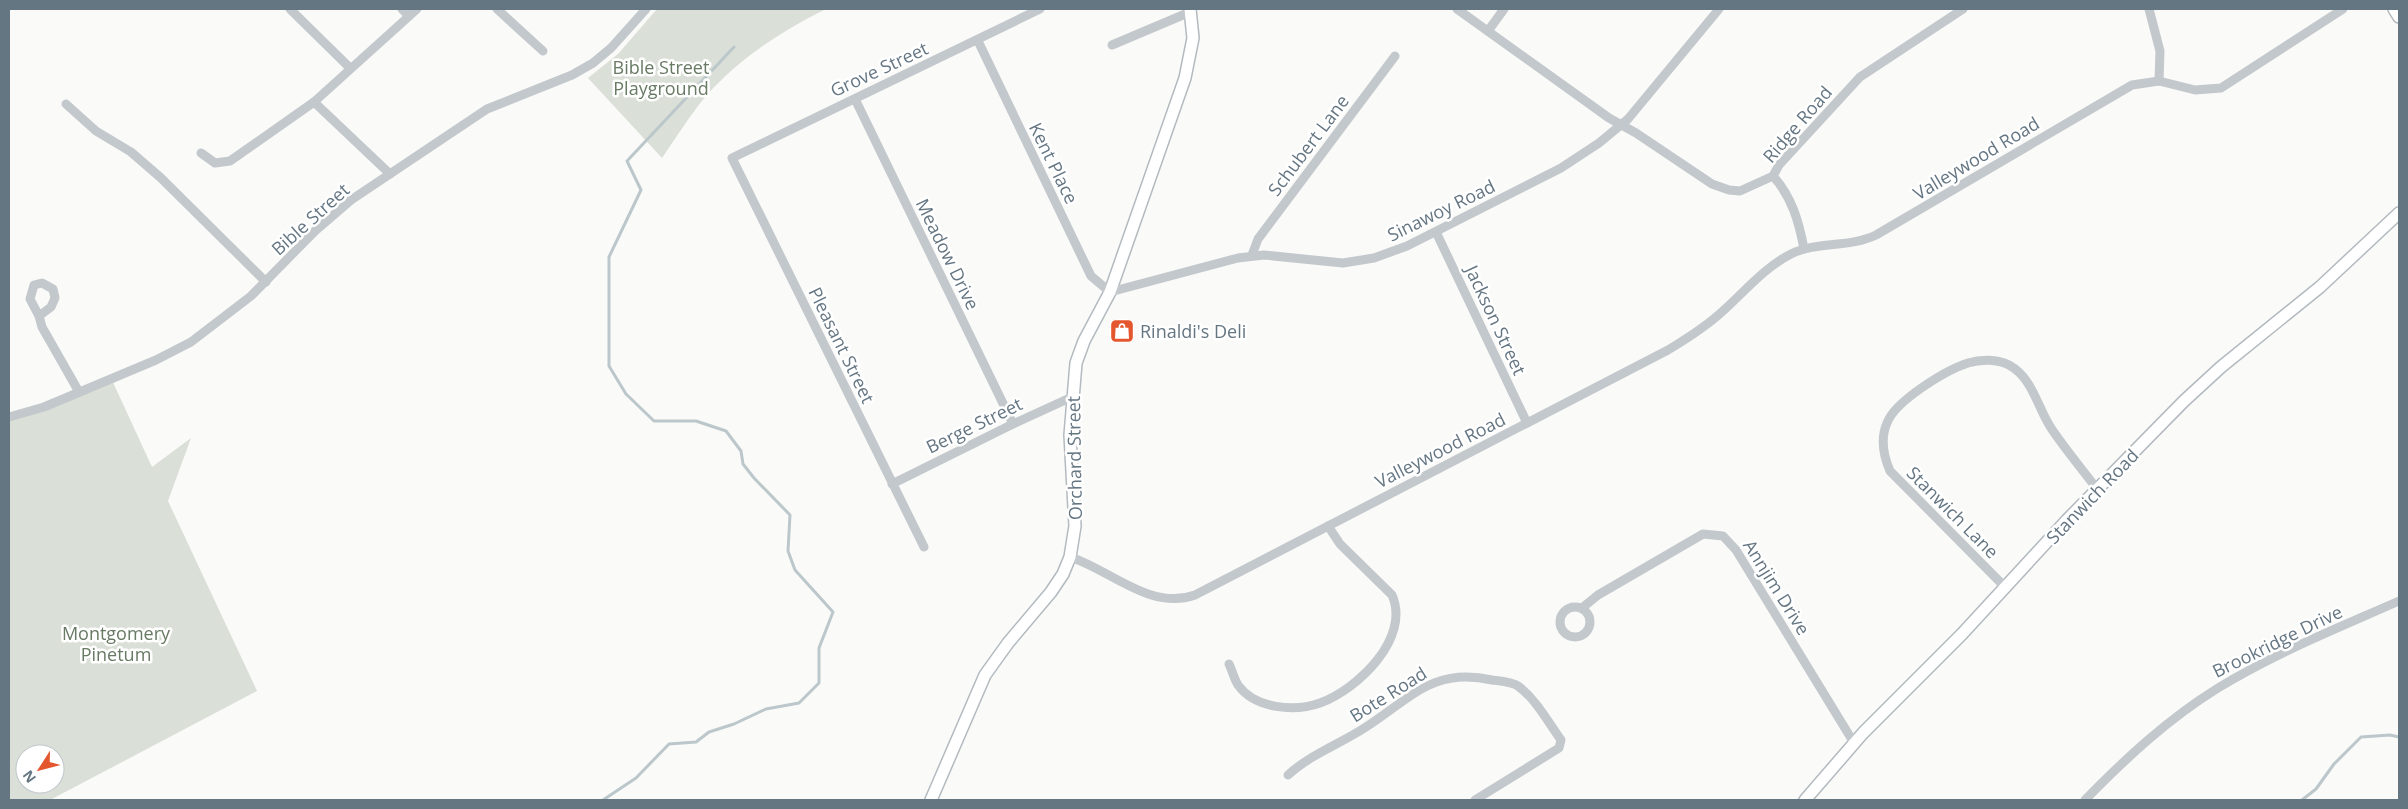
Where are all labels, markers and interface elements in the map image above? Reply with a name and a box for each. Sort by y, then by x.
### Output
street label: Grove Street [826,36,932,102]
park label: Bible Street Playground [613,55,709,100]
street label: Ridge Road [1757,81,1837,167]
street label: Schubert Lane [1262,90,1354,200]
street label: Valleywood Road [1908,111,2044,205]
street label: Kent Place [1024,118,1084,208]
street label: Sinawoy Road [1383,174,1499,246]
street label: Bible Street [266,178,354,260]
street label: Meadow Drive [911,194,985,314]
street label: Jackson Street [1459,260,1532,379]
street label: Pleasant Street [803,283,881,407]
shop icon: Rinaldi's Deli [1109,318,1135,344]
place label: Rinaldi's Deli [1140,319,1246,343]
street label: Berge Street [922,391,1026,459]
street label: Orchard Street [1061,396,1087,520]
street label: Valleywood Road [1371,407,1509,493]
street label: Stanwich Road [2041,443,2143,549]
street label: Stanwich Lane [1902,461,2004,563]
street label: Annjim Drive [1738,535,1816,639]
street label: Brookridge Drive [2208,599,2346,683]
park label: Montgomery Pinetum [62,621,171,666]
street label: Bote Road [1345,661,1431,727]
north arrow [15,744,65,794]
text: N [18,767,40,787]

